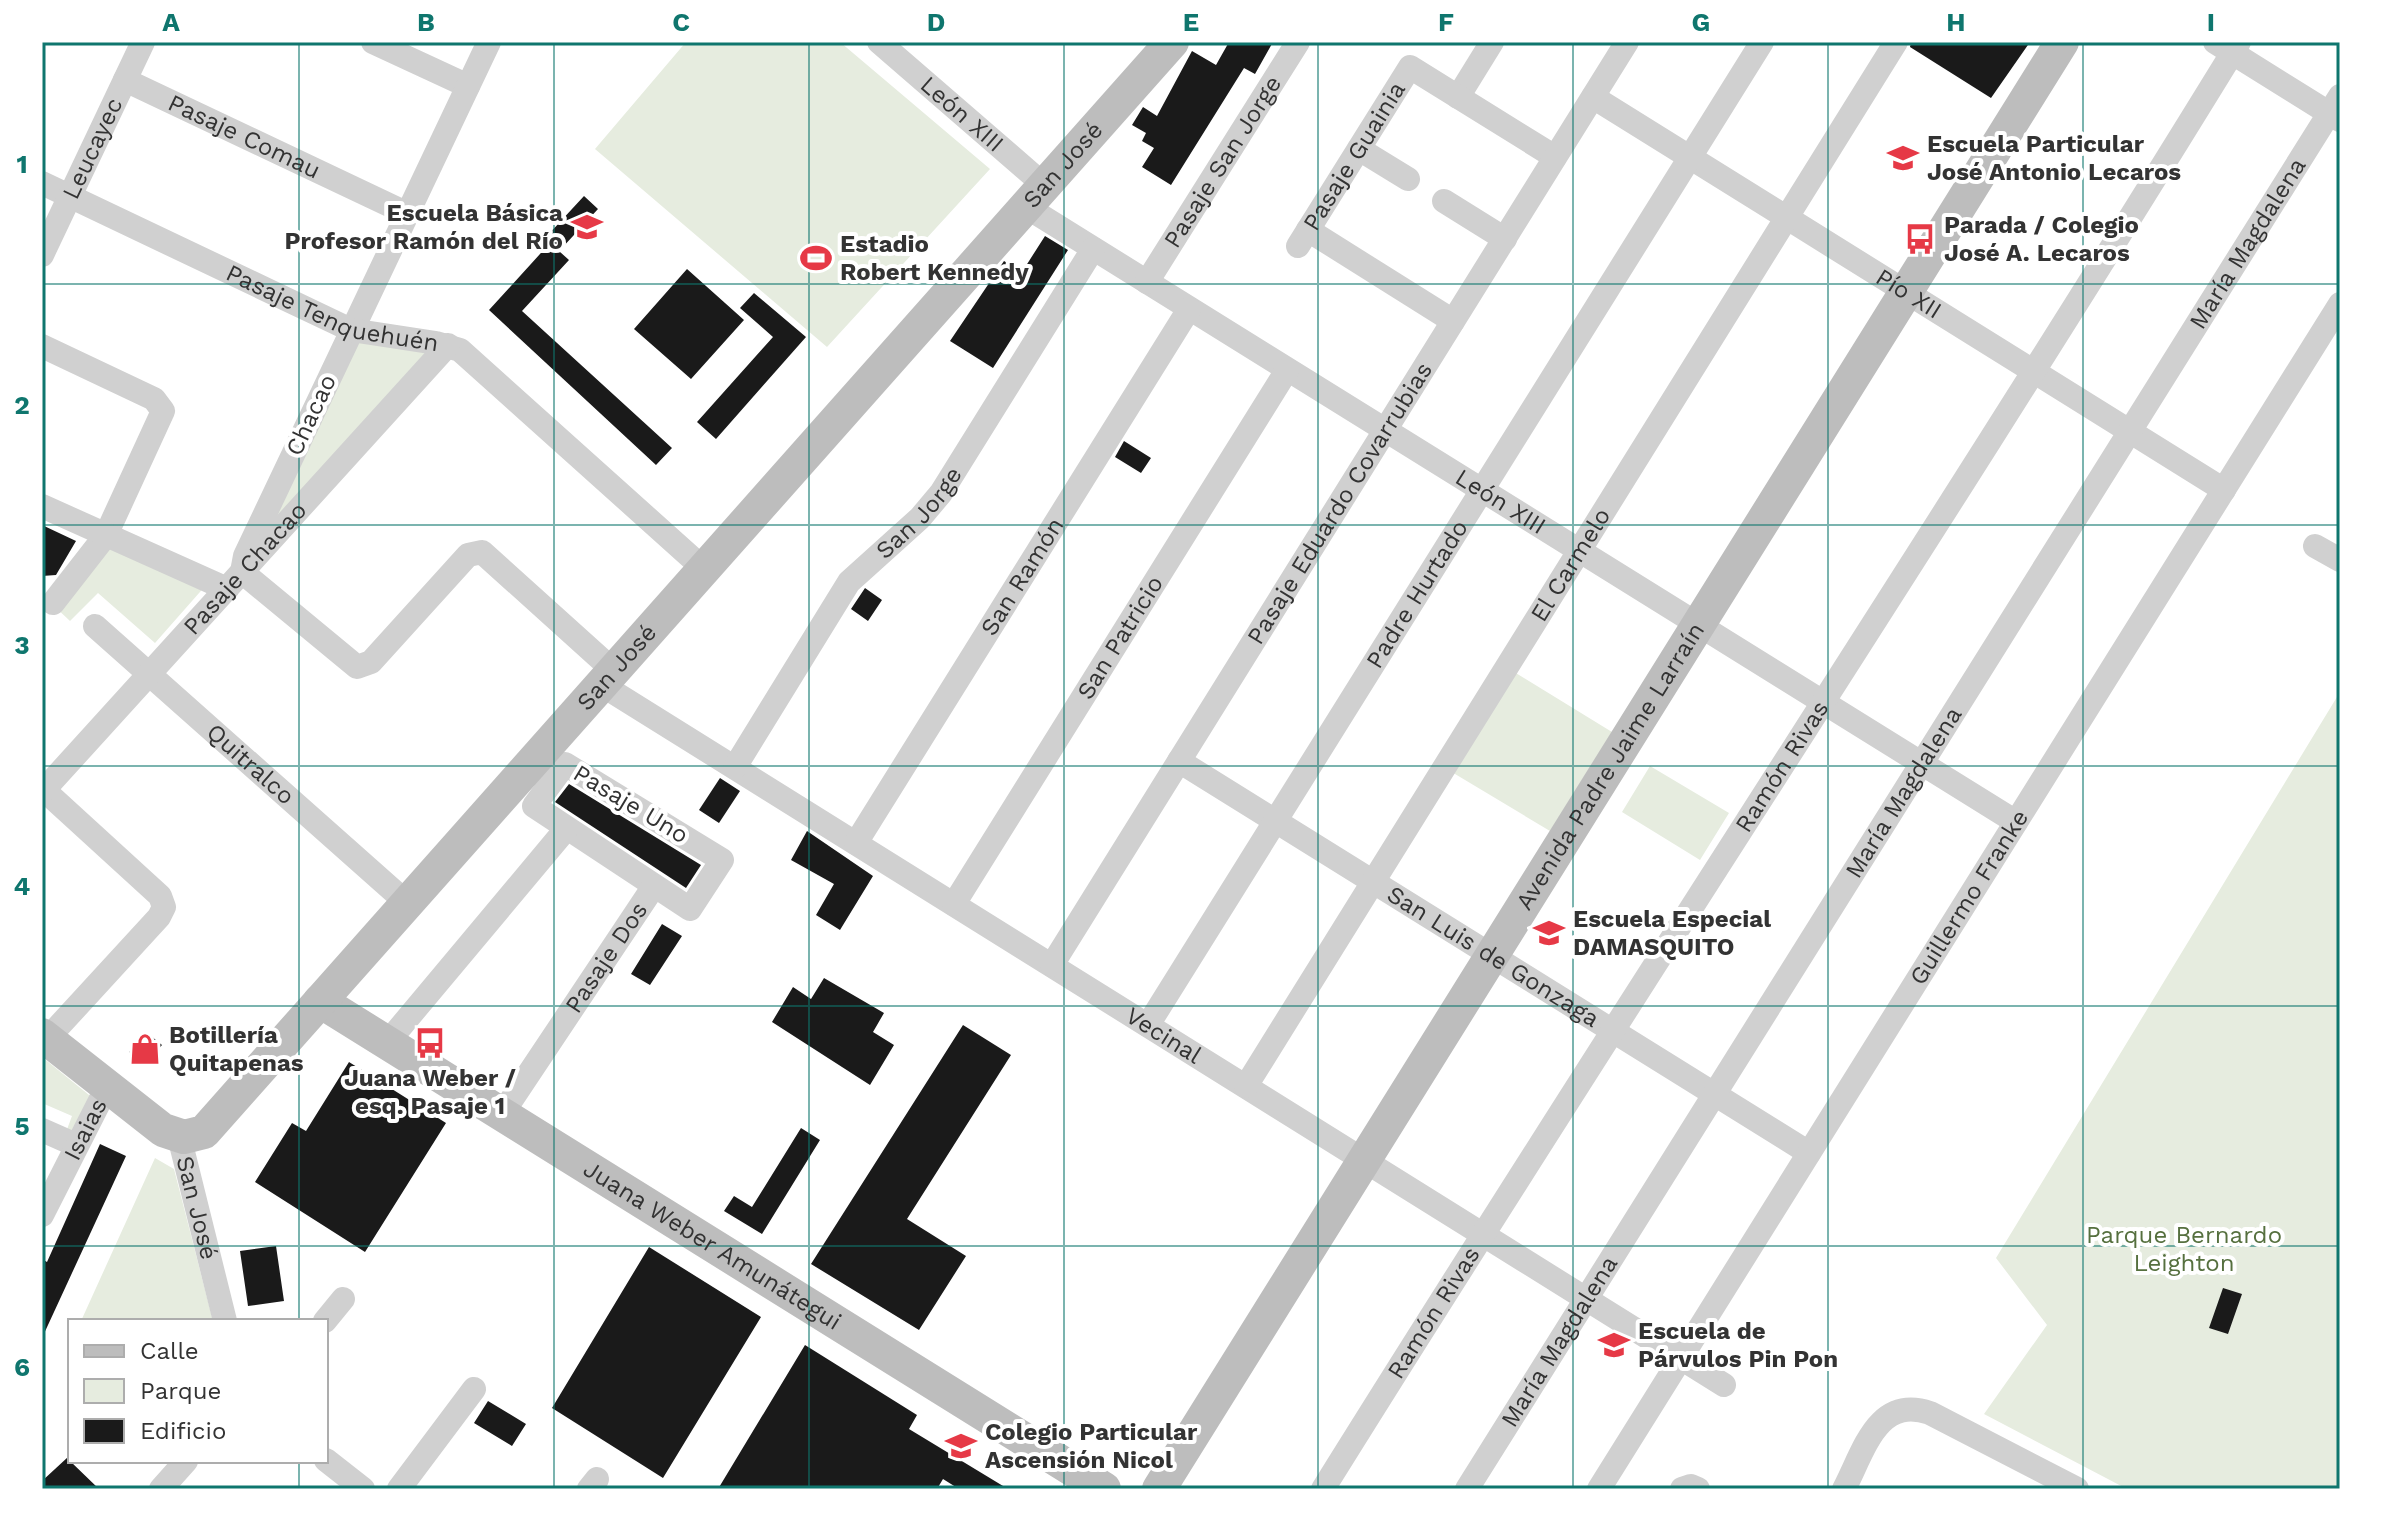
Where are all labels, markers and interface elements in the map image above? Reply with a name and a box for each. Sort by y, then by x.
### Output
text: A [162,7,180,37]
text: B [417,7,435,37]
text: C [672,7,690,37]
text: D [927,7,945,37]
text: E [1183,7,1199,37]
text: F [1438,7,1454,37]
text: G [1692,7,1710,37]
text: H [1946,7,1966,37]
text: I [2207,7,2215,37]
street label: León XIII [915,70,1009,158]
street label: Pasaje San Jorge [1158,71,1287,253]
street label: Pasaje Guainia [1297,77,1411,236]
street label: Pasaje Comau [164,89,325,184]
street label: Leucayec [57,93,128,203]
street label: San José [1017,116,1108,214]
place label: Escuela Particular José Antonio Lecaros [1927,130,2181,186]
school or university icon: Escuela Particular José Antonio Lecaros [1886,141,1920,175]
text: 1 [16,149,28,179]
street label: María Magdalena [2184,153,2312,334]
place label: Escuela Básica Profesor Ramón del Río [285,199,563,255]
school or university icon: Escuela Básica Profesor Ramón del Río [570,210,604,244]
place label: Parada / Colegio José A. Lecaros [1944,211,2139,267]
bus stop icon: Parada / Colegio José A. Lecaros [1903,222,1937,256]
place label: Estadio Robert Kennedy [840,230,1029,286]
sports icon: Estadio Robert Kennedy [799,241,833,275]
street label: Pasaje Tenquehuén [222,259,440,357]
street label: Pío XII [1871,263,1947,325]
street label: Pasaje Eduardo Covarrubias [1241,357,1438,649]
street label: Chacao [280,370,342,460]
text: 2 [14,390,30,420]
street label: San Jorge [870,462,968,565]
street label: León XIII [1450,463,1551,540]
street label: Pasaje Chacao [178,496,312,641]
street label: El Carmelo [1525,503,1616,627]
street label: San Ramón [975,513,1069,641]
street label: Padre Hurtado [1360,515,1474,673]
street label: San Patricio [1071,571,1169,704]
street label: Avenida Padre Jaime Larraín [1510,617,1710,915]
street label: San José [571,619,662,716]
text: 3 [14,630,30,660]
street label: Ramón Rivas [1730,696,1834,837]
street label: María Magdalena [1839,702,1968,883]
street label: Quitralco [201,718,300,810]
street label: Pasaje Uno [569,759,693,849]
street label: Guillermo Franke [1904,805,2034,990]
text: 4 [14,871,31,901]
street label: San Luis de Gonzaga [1382,880,1604,1033]
street label: Pasaje Dos [559,897,653,1018]
place label: Escuela Especial DAMASQUITO [1573,905,1771,961]
school or university icon: Escuela Especial DAMASQUITO [1532,916,1566,950]
street label: Vecinal [1121,1001,1207,1070]
place label: Botillería Quitapenas [169,1021,304,1077]
bus stop icon: Juana Weber / esq. Pasaje 1 [413,1026,447,1060]
shop icon: Botillería Quitapenas [128,1032,162,1066]
place label: Juana Weber / esq. Pasaje 1 [344,1064,516,1120]
street label: Isaias [58,1094,113,1165]
text: 5 [14,1111,30,1141]
street label: San José [171,1153,223,1262]
street label: Juana Weber Amunátegui [578,1154,846,1336]
park label: Parque Bernardo Leighton [2086,1221,2282,1277]
street label: Ramón Rivas [1382,1242,1486,1384]
street label: María Magdalena [1495,1251,1623,1432]
place label: Escuela de Párvulos Pin Pon [1638,1317,1838,1373]
legend [68,1319,328,1463]
school or university icon: Escuela de Párvulos Pin Pon [1597,1328,1631,1362]
text: Calle [140,1337,199,1365]
text: 6 [14,1352,30,1382]
text: Parque [140,1377,221,1405]
text: Edificio [140,1417,226,1445]
place label: Colegio Particular Ascensión Nicol [985,1418,1198,1474]
school or university icon: Colegio Particular Ascensión Nicol [944,1429,978,1463]

